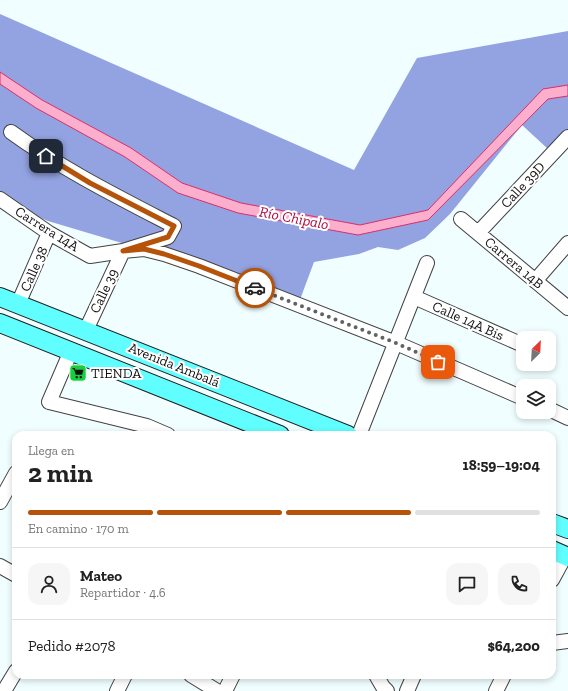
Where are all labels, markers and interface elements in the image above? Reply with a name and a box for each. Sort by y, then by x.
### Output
pin [29,139,63,173]
icon: home [35,145,57,167]
street label: Calle 39D [497,158,549,212]
water label: Río Chipalo [258,202,330,234]
street label: Carrera 14A [12,203,83,256]
street label: Carrera 14B [481,234,547,292]
street label: Calle 38 [17,244,51,294]
street label: Calle 39 [86,266,122,316]
courier [235,268,275,308]
icon: car [244,277,266,299]
street label: Calle 14A Bis [430,298,506,344]
north arrow [516,331,556,371]
map controls [516,331,556,419]
street label: Avenida Ambalá [126,339,222,391]
pin [421,345,455,379]
icon: bag [427,351,449,373]
supermarket icon: TIENDA [68,363,88,383]
place label: TIENDA [91,365,142,382]
button: layers [516,379,556,419]
text: Llega en [28,443,75,458]
text: 18:59–19:04 [463,456,540,474]
text: 2 min [28,457,93,489]
text: En camino · 170 m [28,521,129,536]
button: person [28,563,70,605]
button: chat [446,563,488,605]
button: phone [498,563,540,605]
text: Mateo [80,567,122,585]
text: Repartidor · 4.6 [80,585,166,600]
text: Pedido #2078 [28,637,115,655]
text: $64,200 [487,637,540,655]

